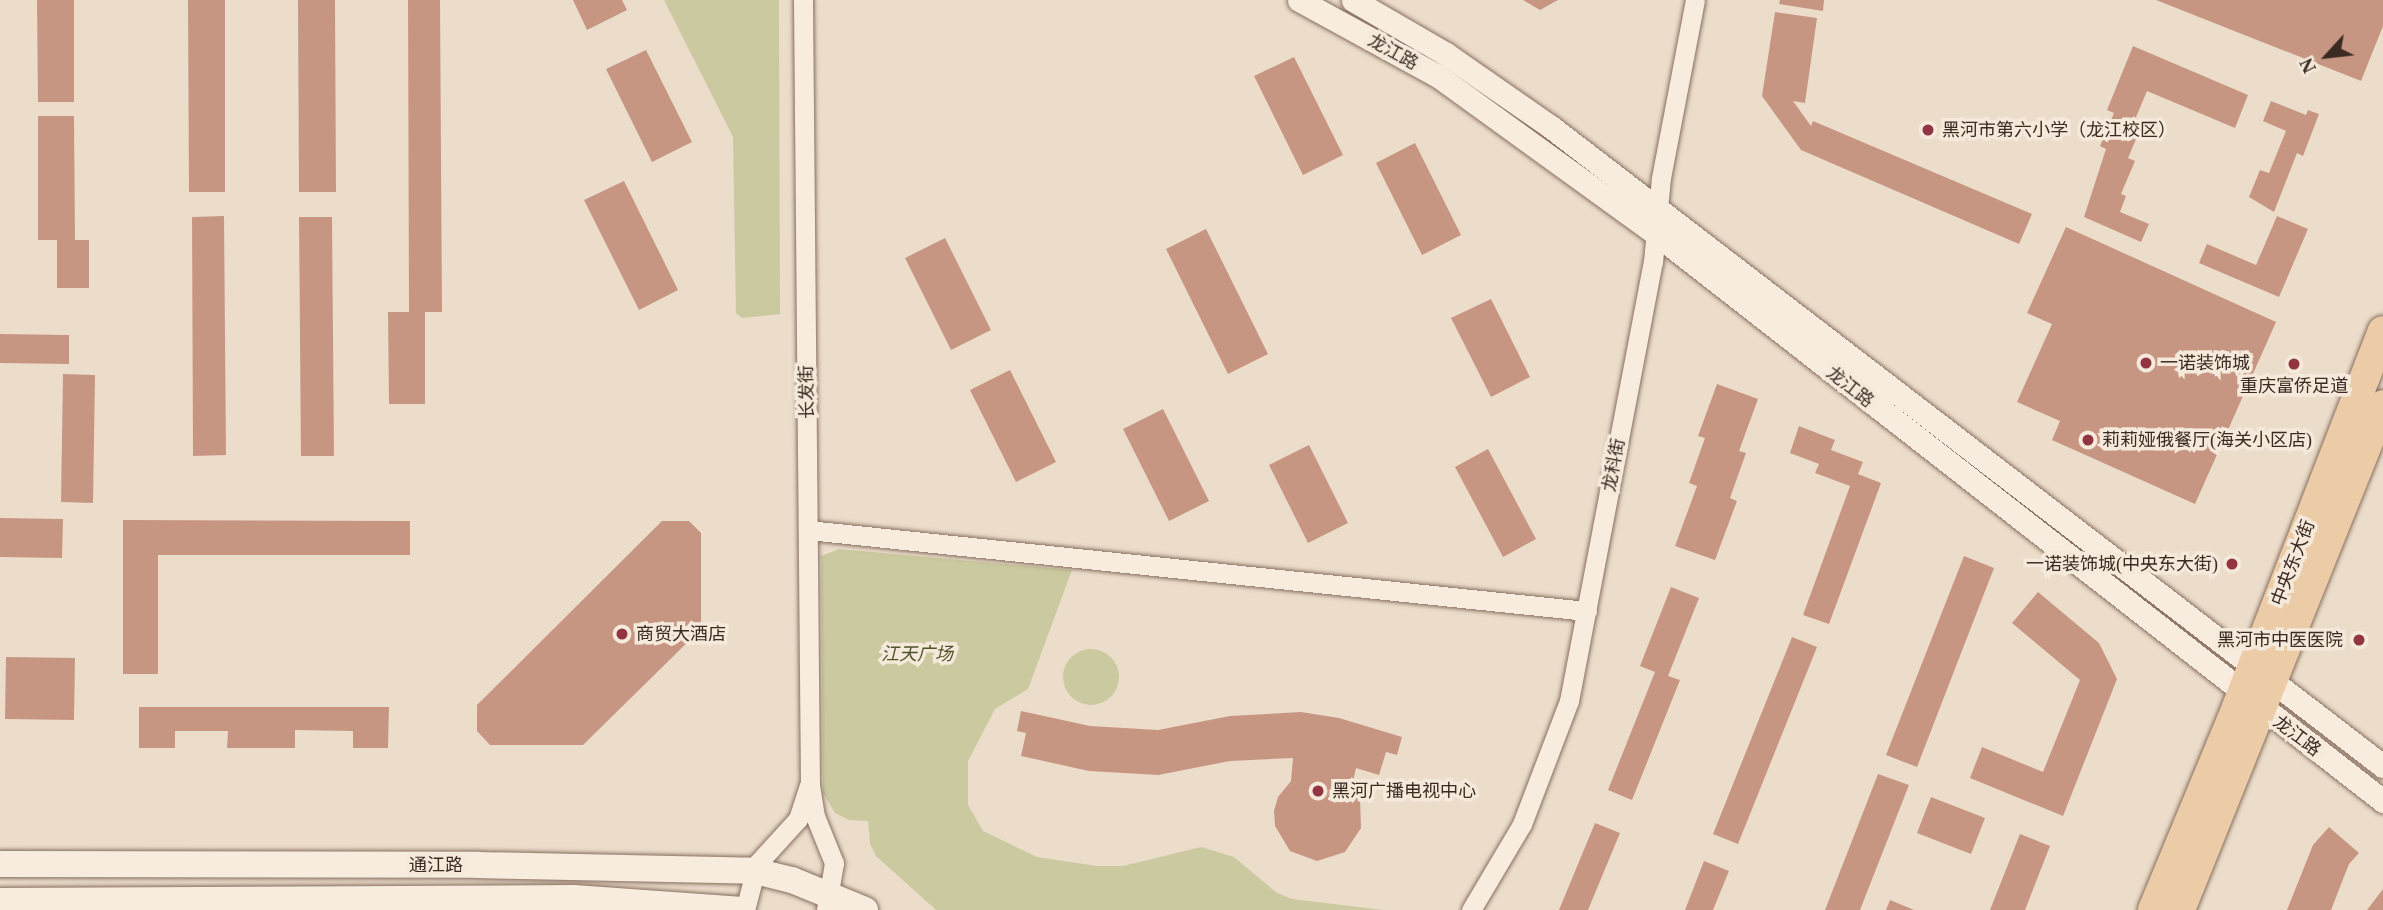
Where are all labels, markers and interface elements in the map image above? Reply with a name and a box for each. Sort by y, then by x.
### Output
north arrow [2292,21,2362,91]
street label: 龙江路 [1364,29,1422,75]
text: N [2295,55,2320,77]
place label: 黑河市第六小学（龙江校区） [1942,119,2176,141]
marker: 黑河市第六小学（龙江校区） [1920,122,1936,138]
place label: 一诺装饰城 [2160,352,2250,374]
marker: 一诺装饰城 [2138,355,2154,371]
marker: 重庆富侨足道 [2286,356,2302,372]
street label: 龙江路 [1822,362,1878,412]
street label: 长发街 [796,365,818,419]
place label: 重庆富侨足道 [2240,375,2348,397]
place label: 莉莉娅俄餐厅(海关小区店) [2102,429,2312,451]
marker: 莉莉娅俄餐厅(海关小区店) [2080,432,2096,448]
street label: 龙科街 [1598,436,1630,494]
street label: 中央东大街 [2267,517,2319,609]
place label: 一诺装饰城(中央东大街) [2026,553,2218,575]
marker: 一诺装饰城(中央东大街) [2224,556,2240,572]
place label: 商贸大酒店 [636,623,726,645]
marker: 商贸大酒店 [614,626,630,642]
place label: 黑河市中医医院 [2217,629,2343,651]
marker: 黑河市中医医院 [2349,630,2369,650]
park label: 江天广场 [881,643,953,665]
street label: 龙江路 [2269,711,2325,761]
place label: 黑河广播电视中心 [1332,780,1476,802]
marker: 黑河广播电视中心 [1310,783,1326,799]
street label: 通江路 [409,854,463,876]

